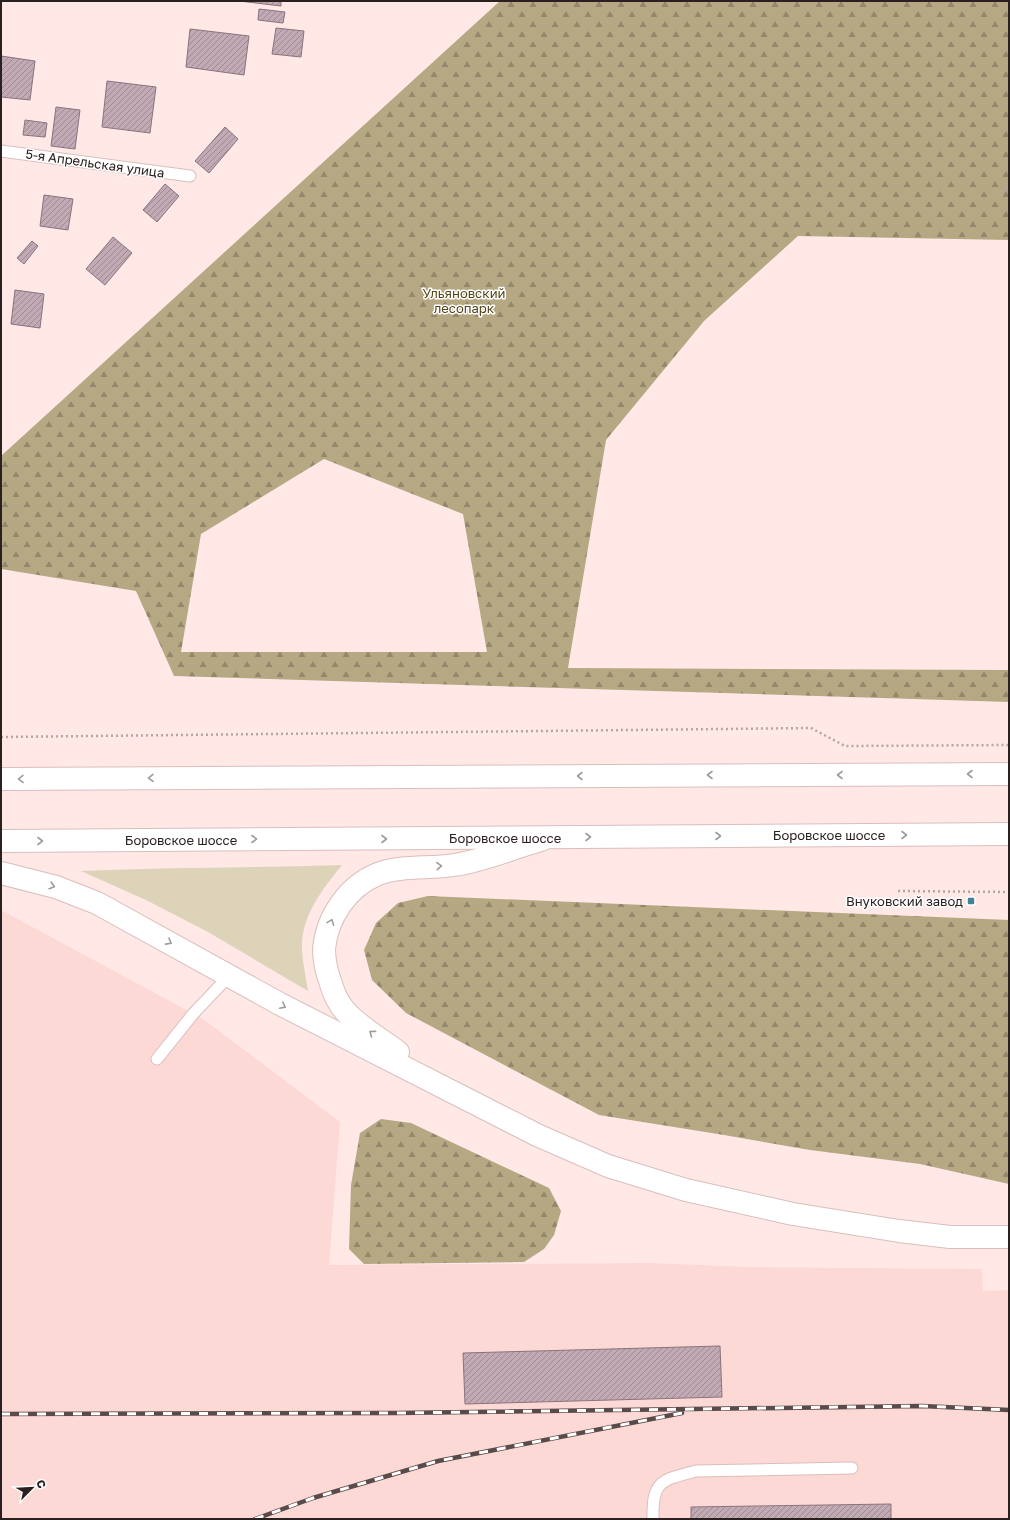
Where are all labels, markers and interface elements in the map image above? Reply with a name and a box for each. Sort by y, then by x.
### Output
street label: 5-я Апрельская улица [24,145,166,181]
park label: Ульяновский лесопарк [422,285,506,316]
one-way arrow [967,770,973,778]
one-way arrow [707,771,713,779]
one-way arrow [837,771,843,779]
one-way arrow [577,772,583,780]
one-way arrow [148,774,154,782]
one-way arrow [18,775,24,783]
street label: Боровское шоссе [773,827,885,843]
street label: Боровское шоссе [449,830,561,846]
one-way arrow [901,831,907,839]
street label: Боровское шоссе [125,832,237,848]
one-way arrow [715,832,721,840]
one-way arrow [585,833,591,841]
one-way arrow [381,834,387,843]
one-way arrow [251,835,257,844]
one-way arrow [37,837,43,845]
one-way arrow [436,862,442,871]
one-way arrow [49,882,56,890]
place label: Внуковский завод [846,893,963,909]
marker: Внуковский завод [966,896,976,906]
one-way arrow [327,918,335,925]
one-way arrow [165,938,172,945]
one-way arrow [279,1001,286,1008]
one-way arrow [370,1031,377,1038]
north arrow [12,1468,52,1508]
text: С [34,1478,49,1490]

